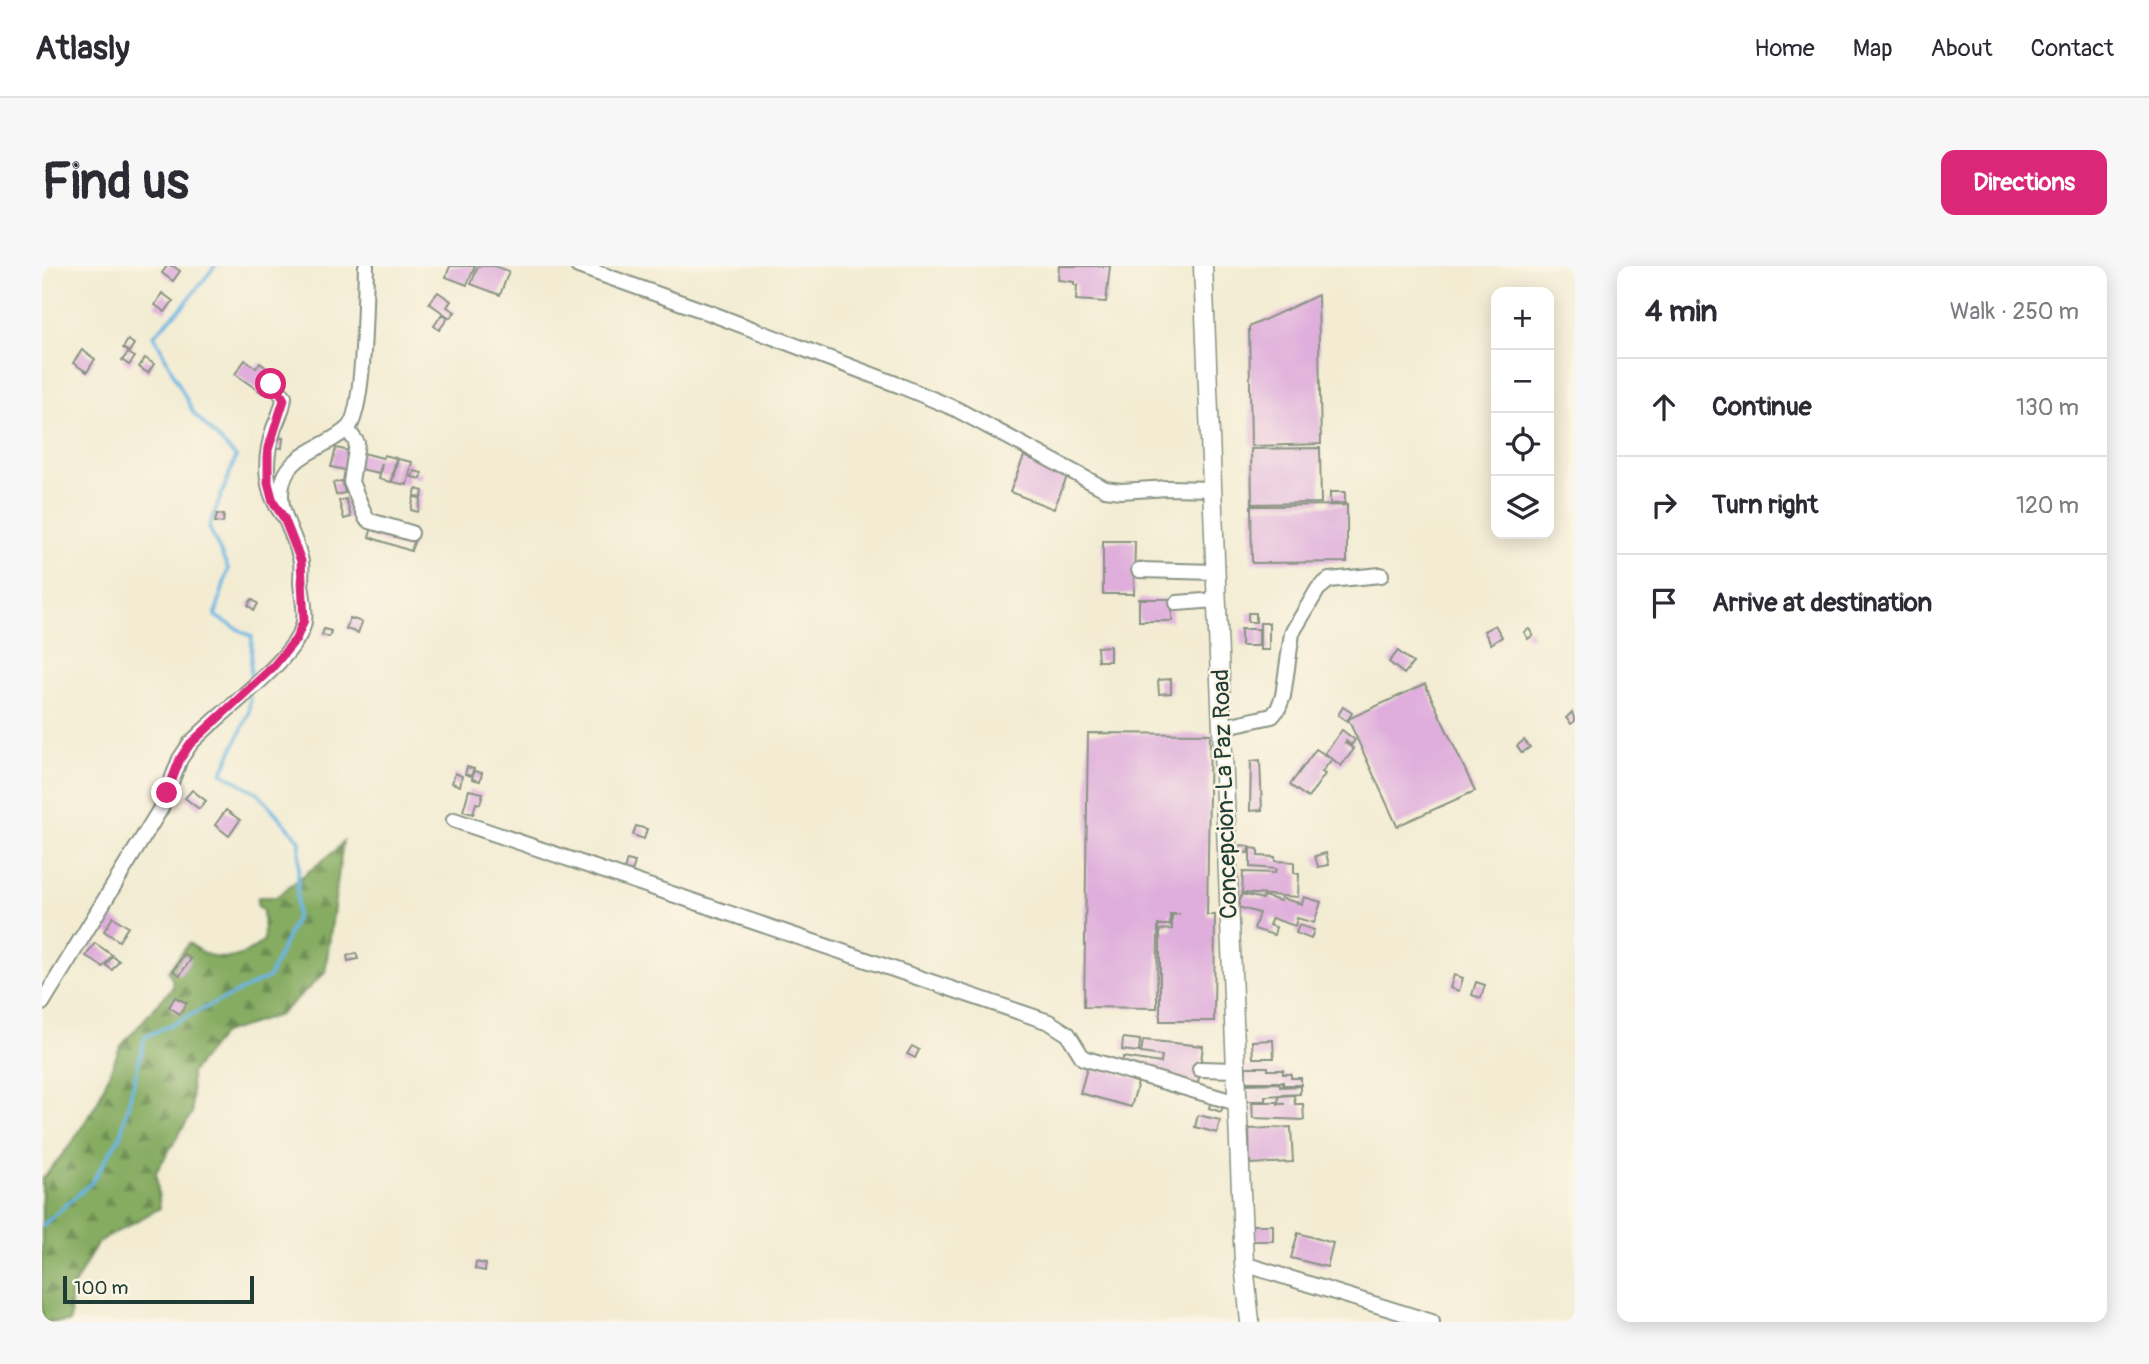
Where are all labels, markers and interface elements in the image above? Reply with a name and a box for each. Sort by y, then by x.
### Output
text: Atlasly [35,28,130,69]
text: Home [1754,34,1815,63]
text: Map [1853,34,1893,63]
text: About [1931,34,1993,63]
text: Contact [2031,34,2114,63]
button: Directions [1941,150,2107,215]
text: Find us [42,152,189,213]
map controls [1491,287,1554,539]
button: + [1491,287,1554,350]
text: 4 min [1645,293,1718,330]
text: Walk · 250 m [1950,297,2079,326]
button: − [1491,350,1554,413]
route start [255,368,286,399]
icon: ahead [1645,388,1683,426]
text: Continue [1712,391,1812,423]
text: 130 m [2016,393,2079,422]
button: locate [1491,413,1554,476]
button: layers [1491,476,1554,539]
icon: right [1645,486,1683,524]
text: Turn right [1712,489,1818,521]
text: 120 m [2016,491,2079,520]
icon: arrive [1645,584,1683,622]
text: Arrive at destination [1712,587,1932,619]
street label: Concepcion-La Paz Road [1206,669,1244,919]
route end [151,777,182,808]
scale bar [63,1273,254,1305]
text: 100 m [74,1276,128,1300]

